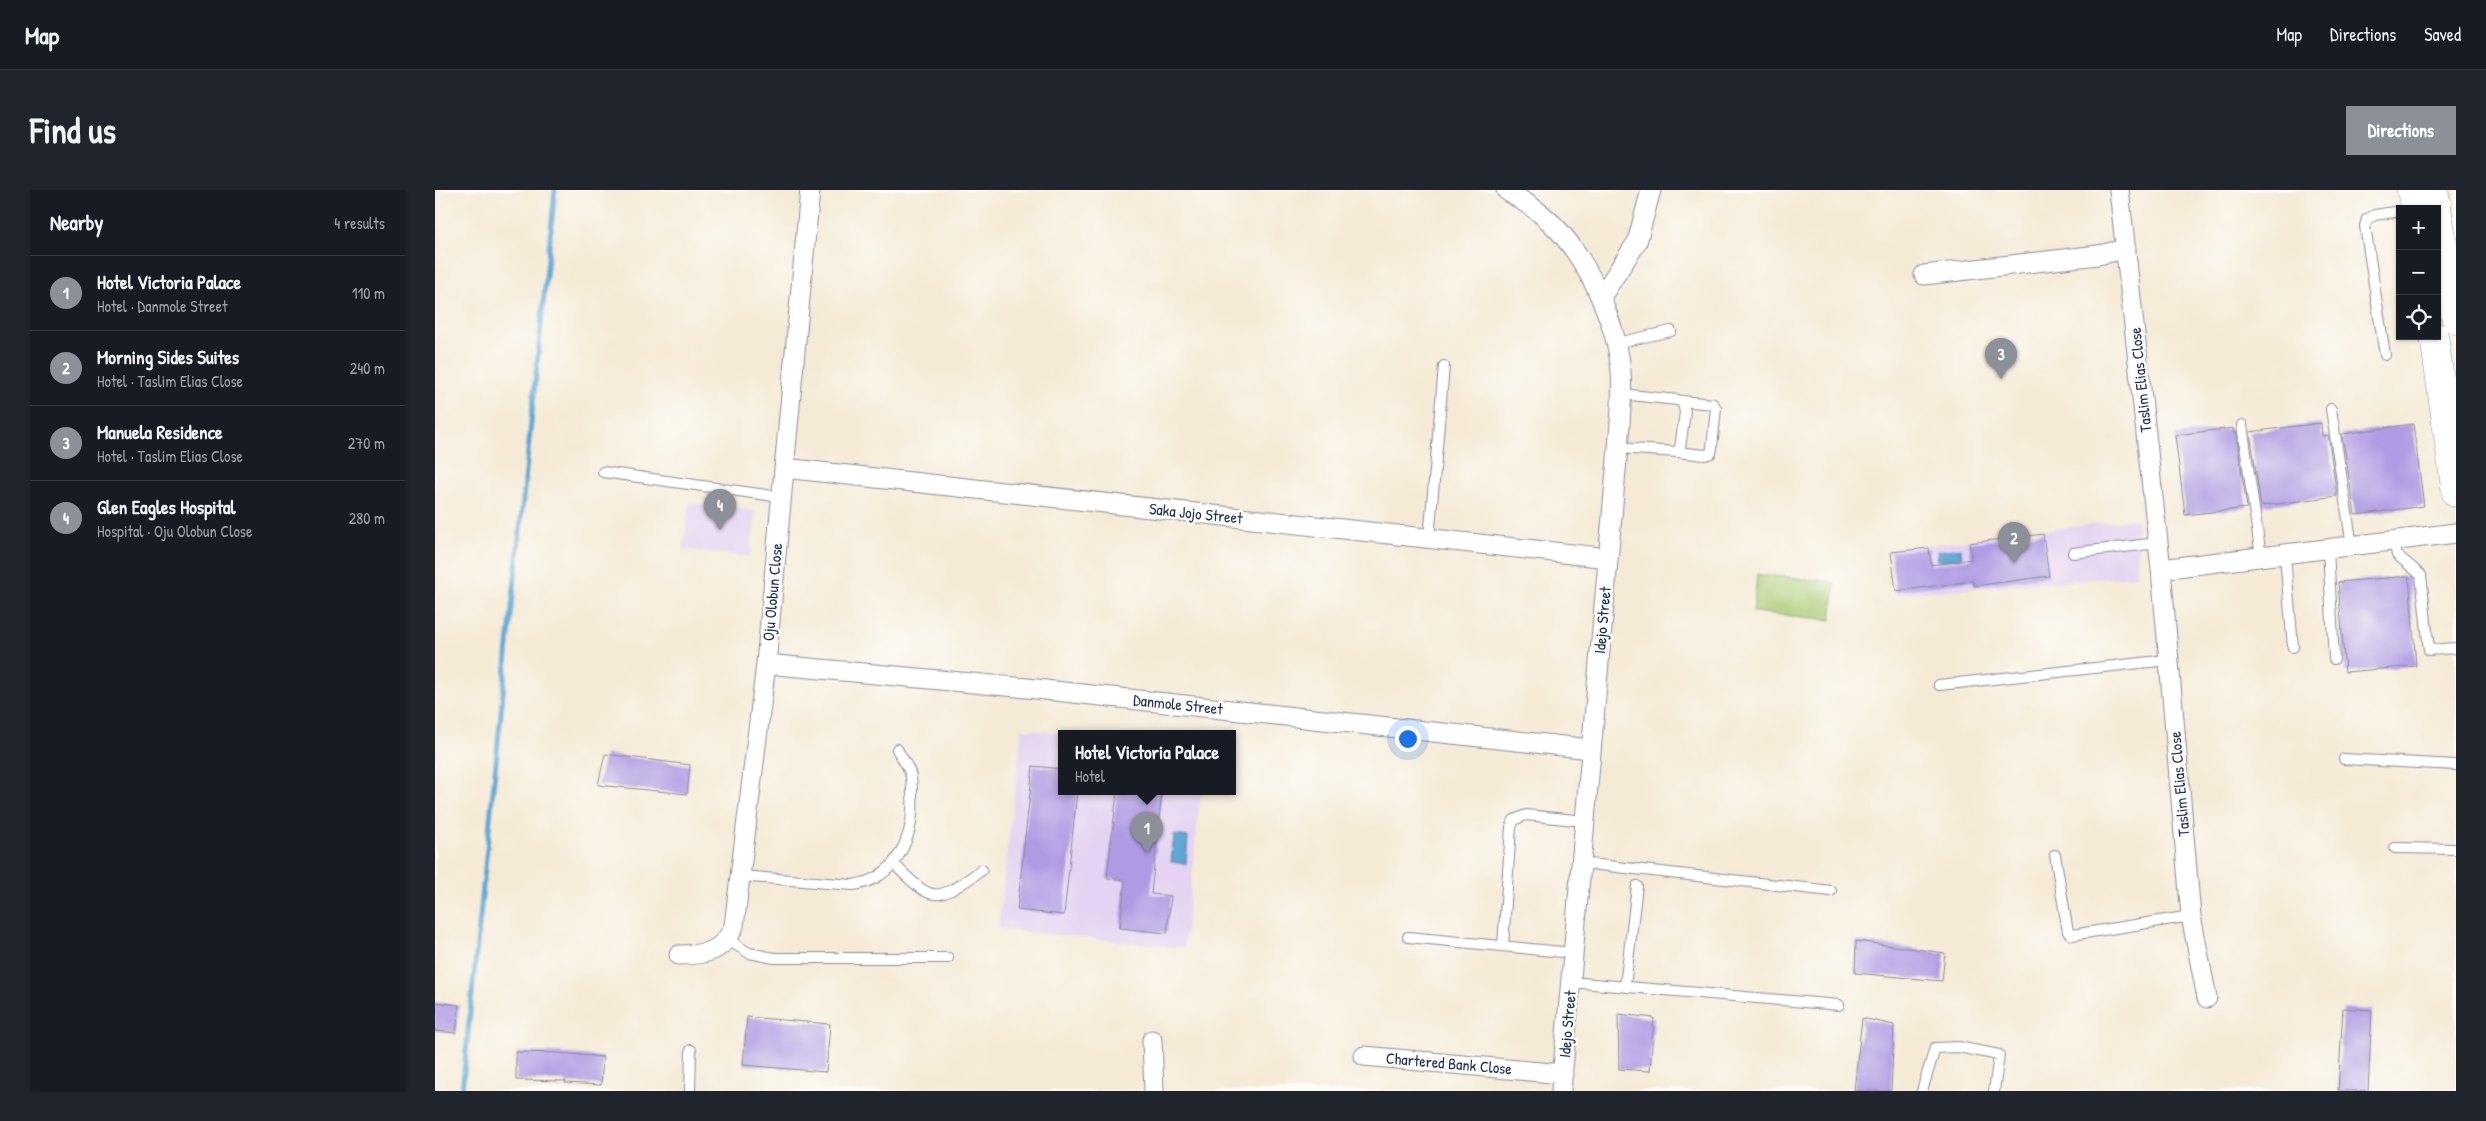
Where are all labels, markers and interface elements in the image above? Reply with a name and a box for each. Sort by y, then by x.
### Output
text: Map [25,19,59,51]
text: Map [2277,22,2302,47]
text: Directions [2330,22,2396,47]
text: Saved [2424,22,2461,47]
button: Directions [2346,106,2456,155]
text: Find us [30,107,116,154]
map controls [2396,205,2441,340]
button: + [2396,205,2441,250]
text: Nearby [50,208,103,237]
text: 4 results [334,212,385,234]
button: − [2396,250,2441,295]
text: Hotel Victoria Palace [97,269,241,295]
text: 1 [63,282,69,304]
text: 110 m [352,282,385,304]
text: Hotel · Danmole Street [97,295,228,317]
button: locate [2396,295,2441,340]
street label: Taslim Elias Close [2123,326,2156,434]
pin: 3 [1985,338,2017,379]
text: Morning Sides Suites [97,344,239,370]
text: 2 [62,357,70,379]
text: 240 m [350,357,385,379]
text: Hotel · Taslim Elias Close [97,370,243,392]
text: Manuela Residence [97,419,223,445]
text: 3 [62,432,70,454]
text: 270 m [348,432,385,454]
text: Hotel · Taslim Elias Close [97,445,243,467]
pin: 4 [704,489,736,530]
text: Glen Eagles Hospital [97,494,236,520]
street label: Saka Jojo Street [1148,497,1244,529]
text: 4 [63,507,69,529]
text: 280 m [349,507,385,529]
text: Hospital · Oju Olobun Close [97,520,252,542]
pin: 2 [1998,522,2030,563]
street label: Oju Olobun Close [757,541,787,642]
street label: Idejo Street [1588,585,1616,655]
street label: Danmole Street [1132,688,1224,720]
your location [1395,726,1421,752]
popup [1058,730,1236,795]
street label: Taslim Elias Close [2163,730,2195,837]
text: Hotel Victoria Palace [1075,739,1219,765]
text: Hotel [1075,765,1105,787]
pin: 1 [1131,812,1163,853]
street label: Idejo Street [1553,989,1581,1059]
street label: Chartered Bank Close [1385,1047,1513,1080]

